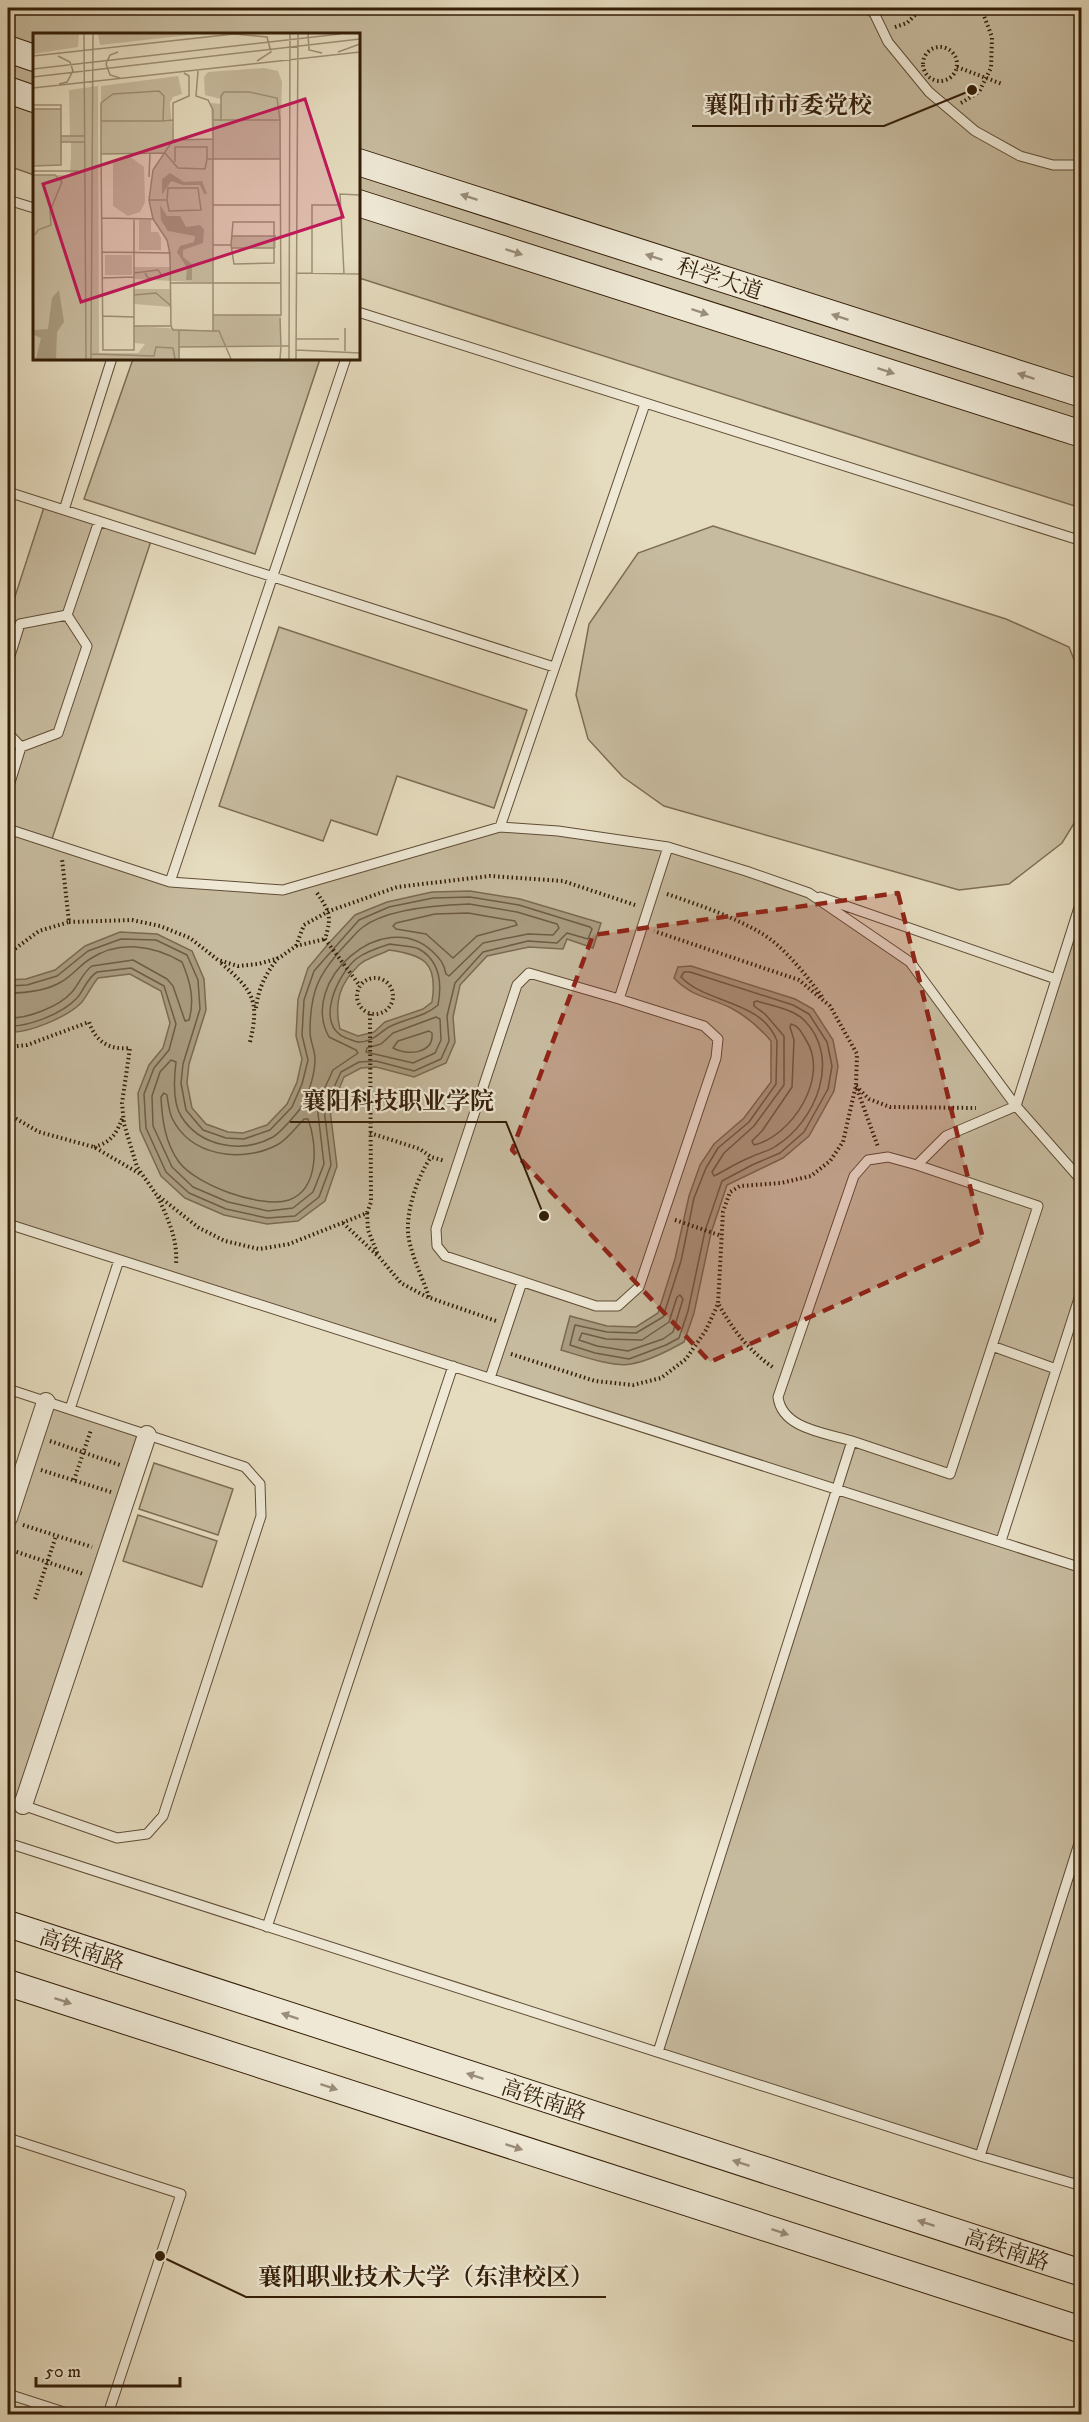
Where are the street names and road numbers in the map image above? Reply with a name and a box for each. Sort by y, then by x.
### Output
street label: 科学大道 [674,253,766,306]
street label: 高铁南路 [36,1924,128,1977]
street label: 高铁南路 [498,2074,590,2127]
street label: 高铁南路 [961,2224,1053,2277]

